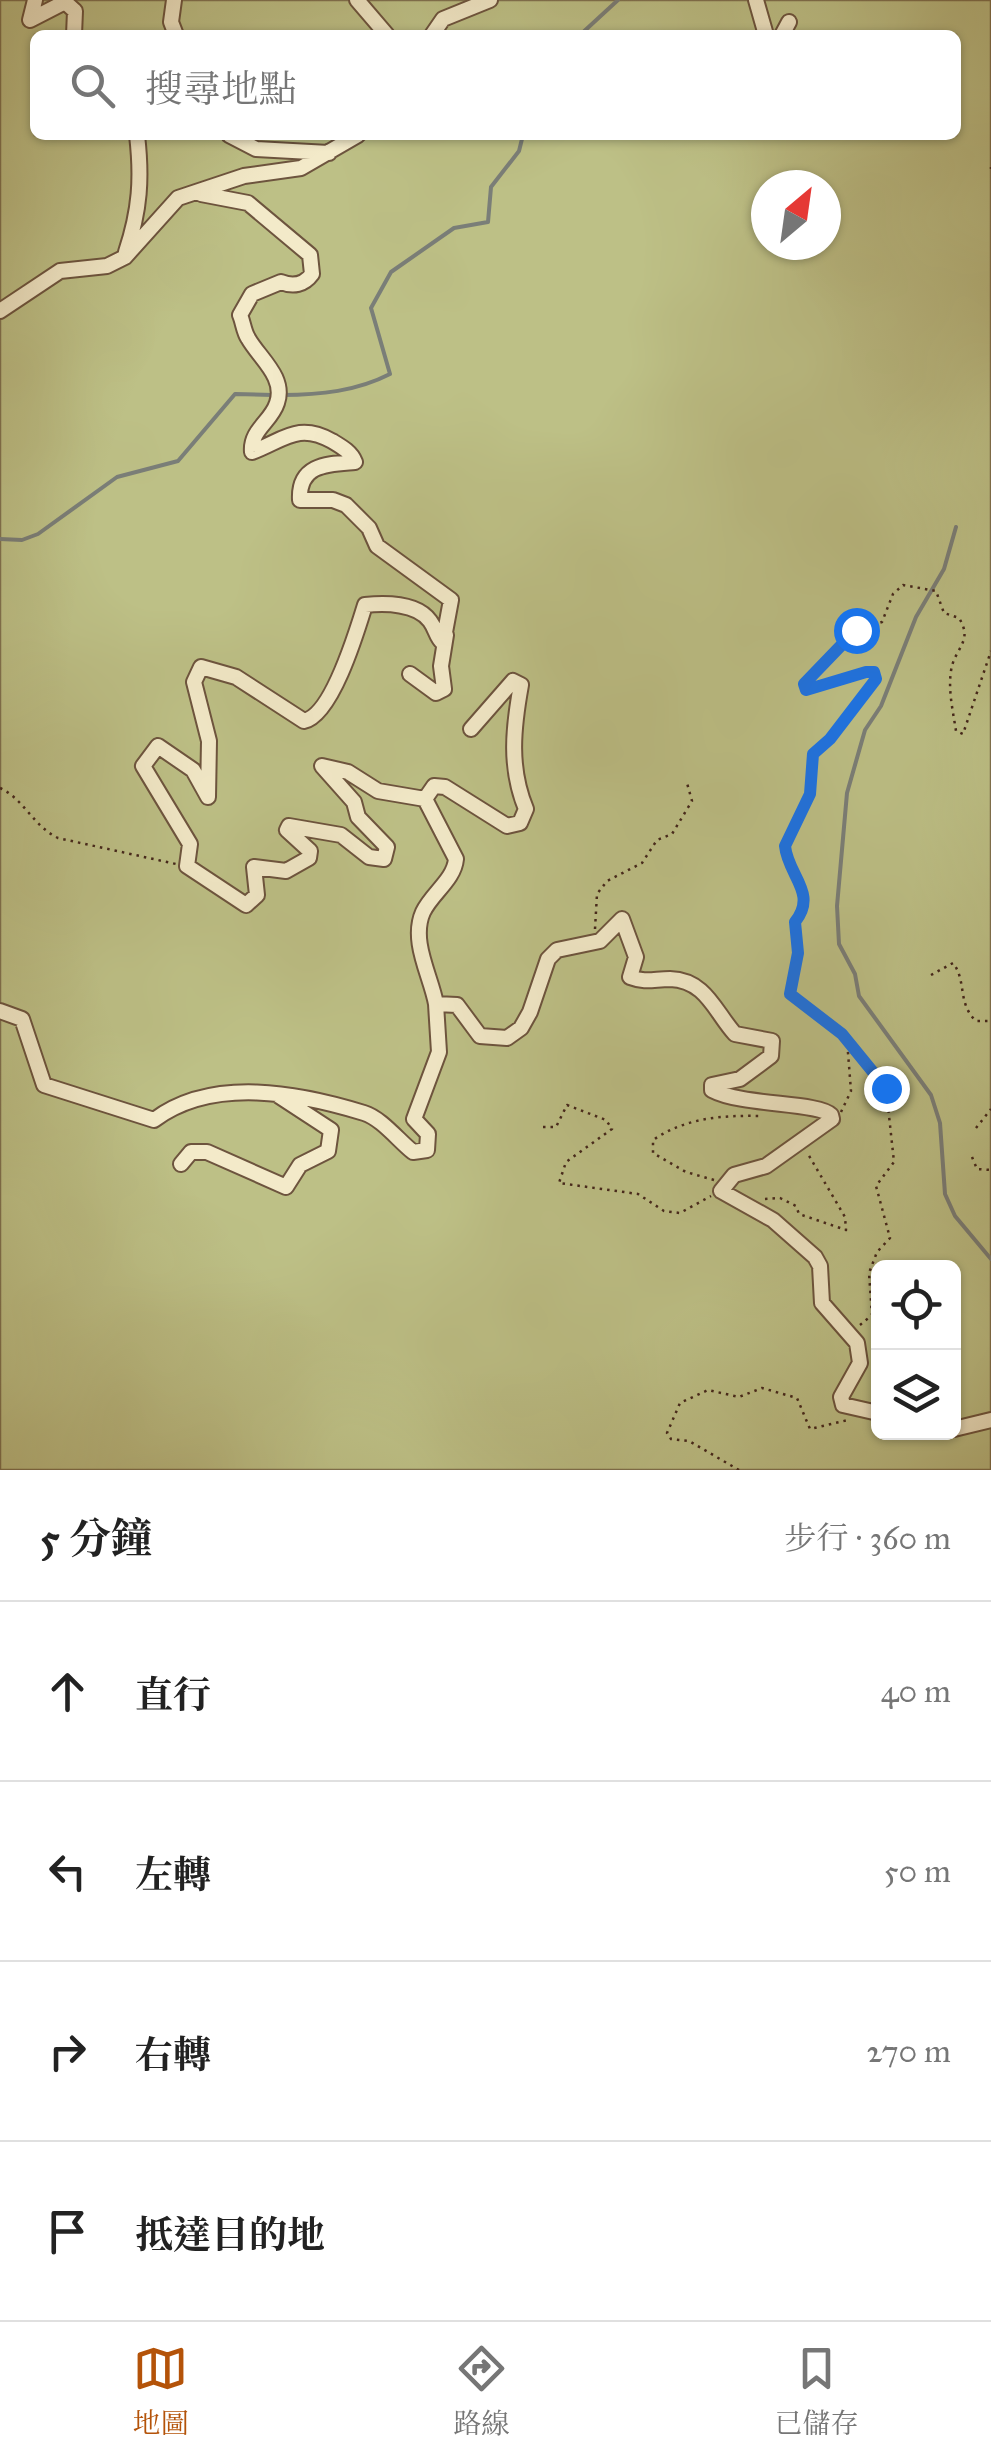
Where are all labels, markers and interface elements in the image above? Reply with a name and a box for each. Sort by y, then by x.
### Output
search box [30,30,961,140]
icon: search [65,58,120,113]
text: 搜尋地點 [145,66,297,112]
north arrow [751,170,841,260]
route start [834,608,880,654]
route end [864,1066,910,1112]
map controls [871,1260,961,1440]
button: locate [871,1260,961,1350]
button: layers [871,1350,961,1440]
text: 5 分鐘 [40,1513,153,1565]
text: 步行 · 360 m [785,1519,951,1558]
icon: ahead [40,1664,95,1719]
text: 直行 [135,1672,211,1718]
text: 40 m [881,1672,951,1711]
icon: left [40,1844,95,1899]
text: 左轉 [135,1852,211,1898]
text: 50 m [884,1852,951,1891]
icon: right [40,2024,95,2079]
text: 右轉 [135,2032,211,2078]
text: 270 m [867,2032,951,2071]
icon: arrive [40,2204,95,2259]
text: 抵達目的地 [135,2212,325,2258]
tab: 地圖 [132,2341,189,2441]
tab: 路線 [453,2341,510,2441]
tab: 已儲存 [774,2341,859,2441]

